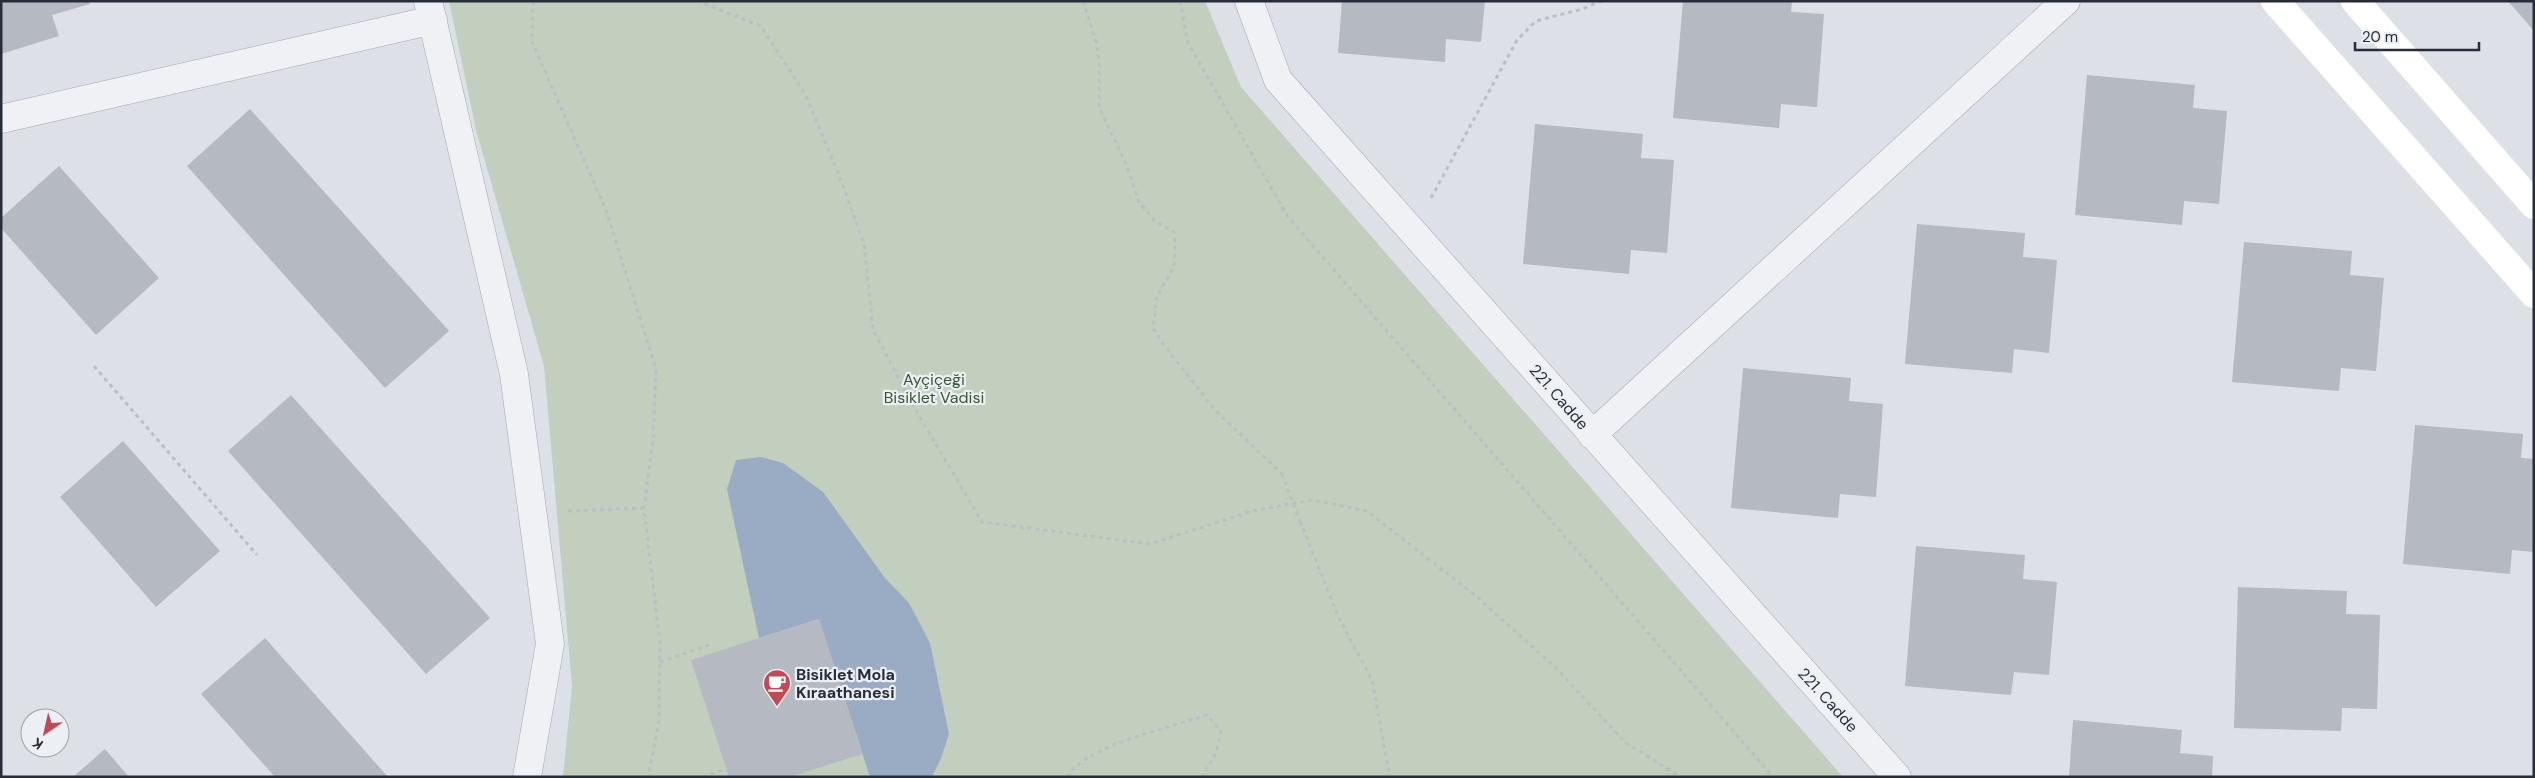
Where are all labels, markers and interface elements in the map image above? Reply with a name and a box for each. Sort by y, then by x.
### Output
scale bar [2355,20,2479,52]
text: 20 m [2362,27,2398,47]
street label: 221. Cadde [1525,360,1593,434]
park label: Ayçiçeği Bisiklet Vadisi [884,369,984,408]
street label: 221. Cadde [1793,663,1863,737]
place label: Bisiklet Mola Kıraathanesi [796,664,895,703]
cafe icon: Bisiklet Mola Kıraathanesi [762,668,792,707]
north arrow [20,708,70,758]
text: K [29,734,47,754]

